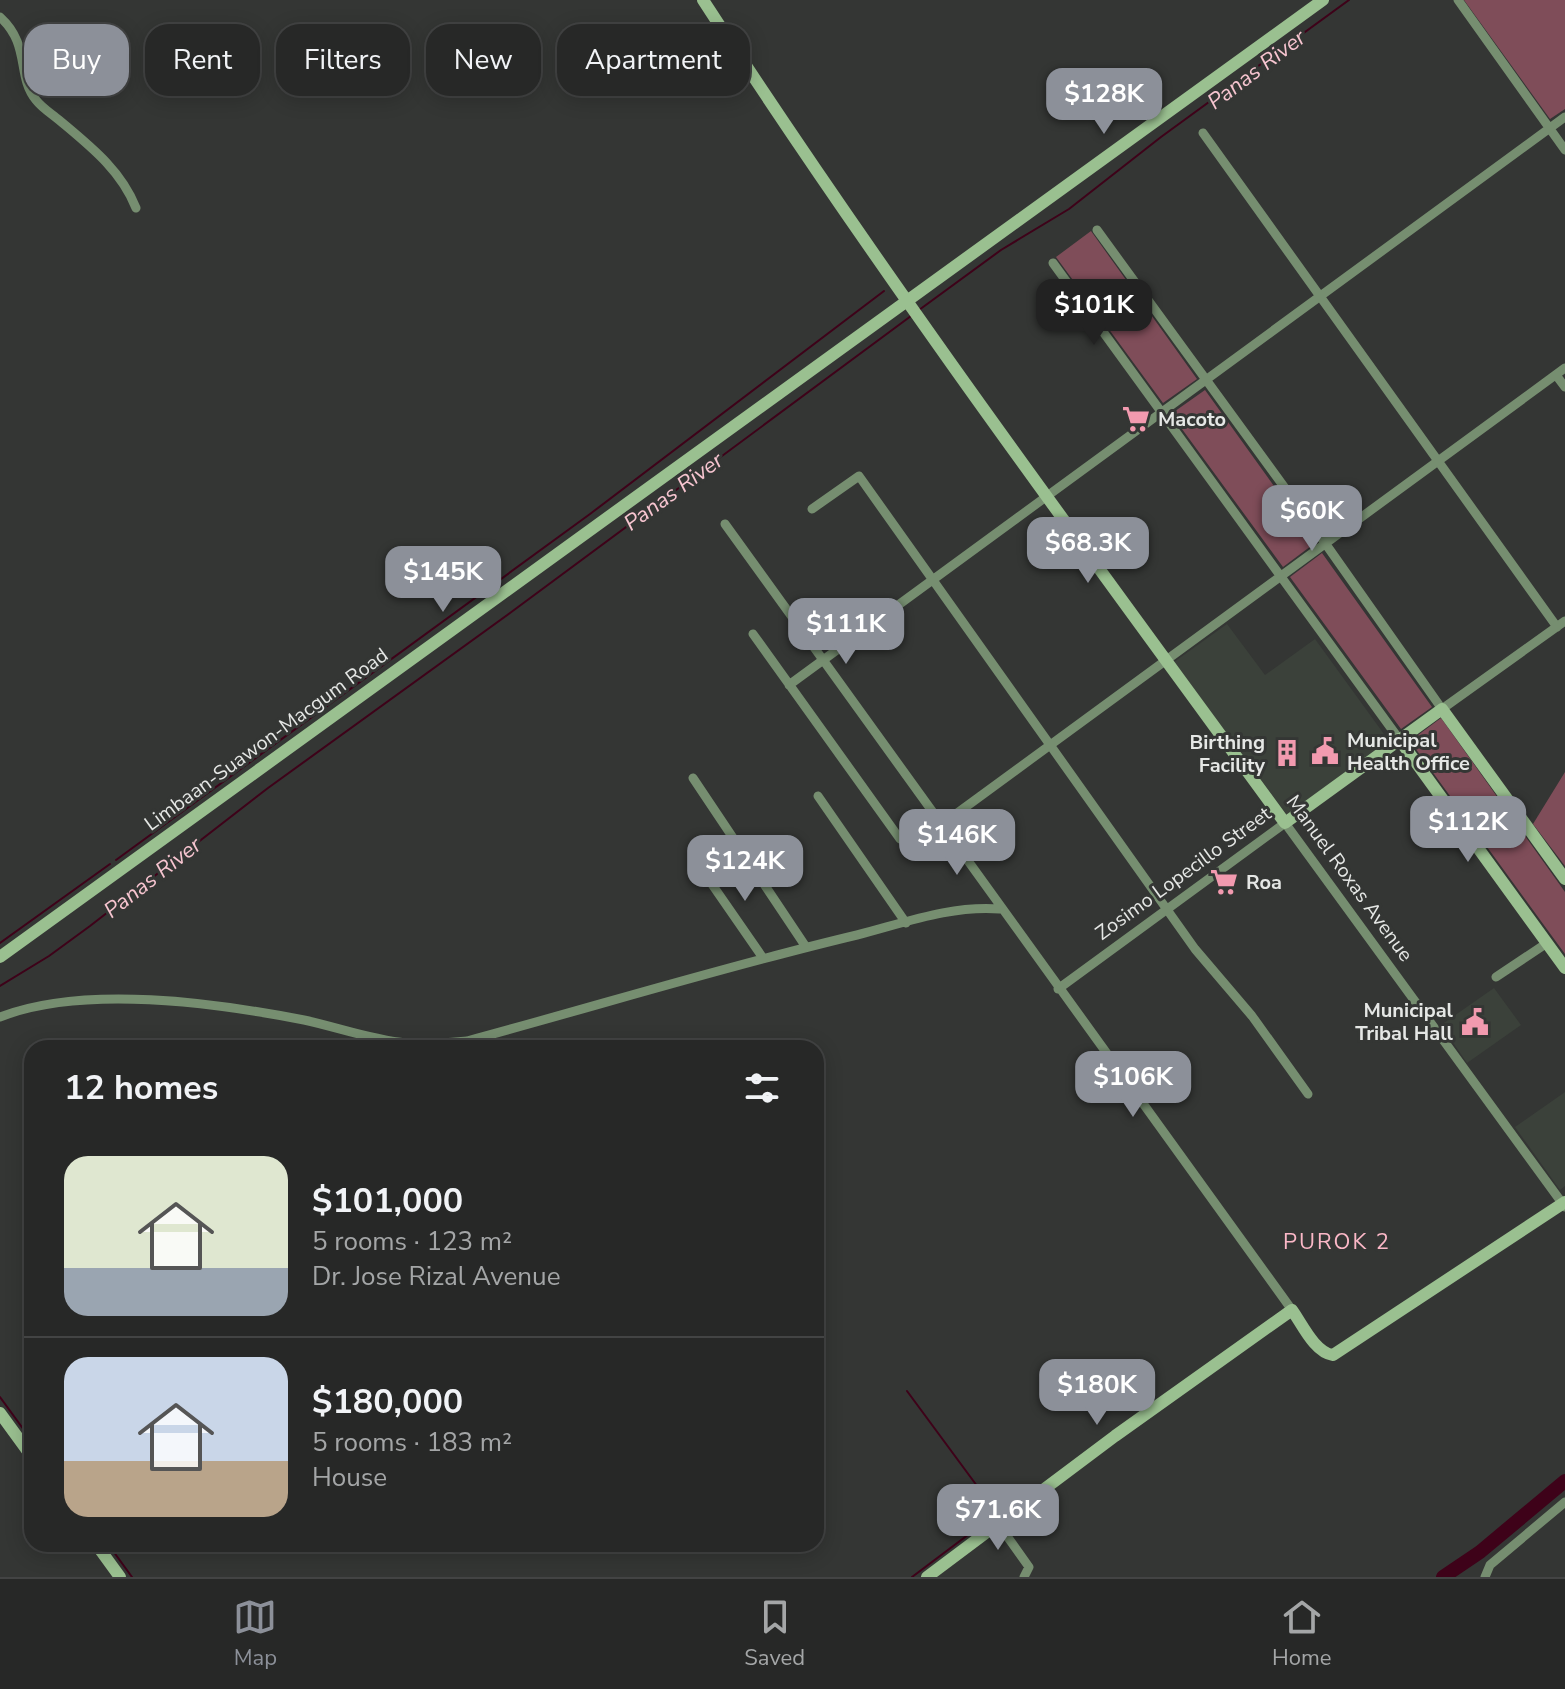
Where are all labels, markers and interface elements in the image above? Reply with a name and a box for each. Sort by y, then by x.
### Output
water label: Panas River [1201,22,1313,117]
chip: Buy [24,24,129,96]
chip: Rent [145,24,260,96]
chip: Filters [276,24,410,96]
chip: New [426,24,541,96]
chip: Apartment [557,24,750,96]
pin: $128K [1048,68,1160,136]
text: $128K [1064,76,1144,111]
pin: $101K [1038,279,1150,347]
text: $101K [1054,287,1134,322]
supermarket icon: Macoto [1121,404,1151,434]
place label: Macoto [1158,406,1226,433]
water label: Panas River [618,445,730,538]
pin: $60K [1265,485,1359,553]
text: $60K [1280,493,1344,528]
pin: $68.3K [1023,517,1153,585]
text: $68.3K [1045,525,1131,560]
pin: $145K [387,546,499,614]
text: $145K [403,554,483,589]
pin: $111K [790,598,902,666]
text: $111K [806,606,886,641]
street label: Limbaan-Suawon-Macgum Road [139,642,394,837]
place label: Municipal Health Office [1347,727,1470,777]
place label: Birthing Facility [1189,729,1265,779]
public building icon: Municipal Health Office [1310,736,1340,766]
building icon: Birthing Facility [1272,738,1302,768]
street label: Manuel Roxas Avenue [1280,790,1419,967]
pin: $112K [1412,796,1524,864]
street label: Zosimo Lopecillo Street [1090,800,1277,946]
text: $112K [1428,804,1508,839]
pin: $146K [901,809,1013,877]
text: $146K [917,817,997,852]
water label: Panas River [98,830,208,925]
pin: $124K [689,835,801,903]
text: $124K [705,843,785,878]
supermarket icon: Roa [1209,867,1239,897]
place label: Roa [1246,869,1282,896]
place label: Municipal Tribal Hall [1355,997,1454,1047]
public building icon: Municipal Tribal Hall [1460,1007,1490,1037]
pin: $106K [1077,1051,1189,1119]
text: $106K [1093,1059,1173,1094]
text: 12 homes [64,1065,218,1111]
icon: filters [740,1066,784,1110]
text: $101,000 [312,1178,463,1224]
icon: home [128,1188,224,1284]
text: 5 rooms · 123 m² [312,1224,512,1259]
district label: PUROK 2 [1283,1227,1391,1257]
text: Dr. Jose Rizal Avenue [312,1259,561,1294]
pin: $180K [1041,1359,1153,1427]
text: $180K [1057,1367,1137,1402]
text: $180,000 [312,1379,463,1425]
icon: home [128,1389,224,1485]
text: 5 rooms · 183 m² [312,1425,512,1460]
text: House [312,1460,387,1495]
pin: $71.6K [933,1484,1063,1552]
text: $71.6K [955,1492,1041,1527]
tab: Map [233,1595,277,1673]
tab: Saved [744,1595,805,1673]
tab: Home [1272,1595,1332,1673]

